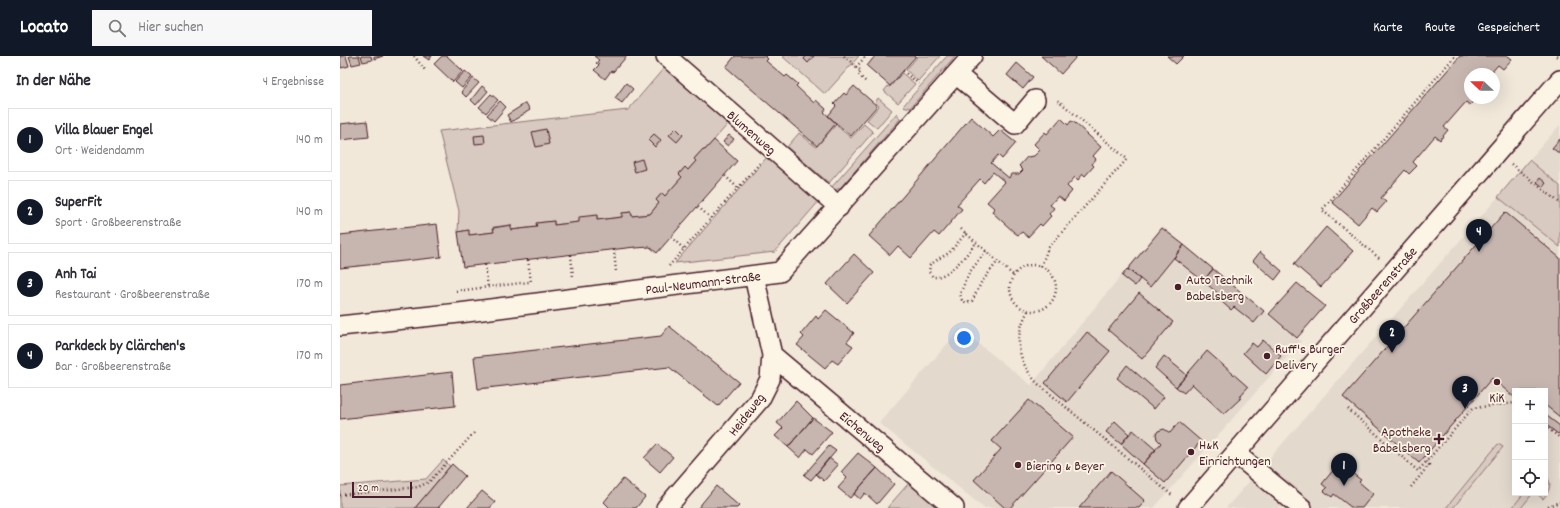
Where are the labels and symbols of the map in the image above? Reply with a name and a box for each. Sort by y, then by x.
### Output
north arrow [1464,68,1500,104]
street label: Blumenweg [722,106,780,161]
pin: 4 [1466,219,1492,252]
street label: Großbeerenstraße [1344,243,1423,329]
street label: Paul-Neumann-Straße [644,267,762,301]
place label: Auto Technik Babelsberg [1186,271,1253,307]
marker: Auto Technik Babelsberg [1173,282,1183,292]
pin: 2 [1379,320,1405,353]
your location [954,328,974,348]
place label: Ruff's Burger Delivery [1275,340,1345,376]
marker: Ruff's Burger Delivery [1262,351,1272,361]
pin: 3 [1452,376,1478,409]
marker: KiK [1492,377,1502,387]
street label: Heideweg [724,389,771,441]
place label: KiK [1489,389,1505,409]
street label: Eichenweg [834,407,889,458]
place label: Apotheke Babelsberg [1373,423,1431,459]
marker: Apotheke Babelsberg [1434,434,1444,444]
place label: H&K Einrichtungen [1199,436,1271,472]
marker: H&K Einrichtungen [1186,447,1196,457]
pin: 1 [1331,453,1357,486]
place label: Biering & Beyer [1026,457,1105,477]
marker: Biering & Beyer [1013,460,1023,470]
scale bar [352,480,412,499]

